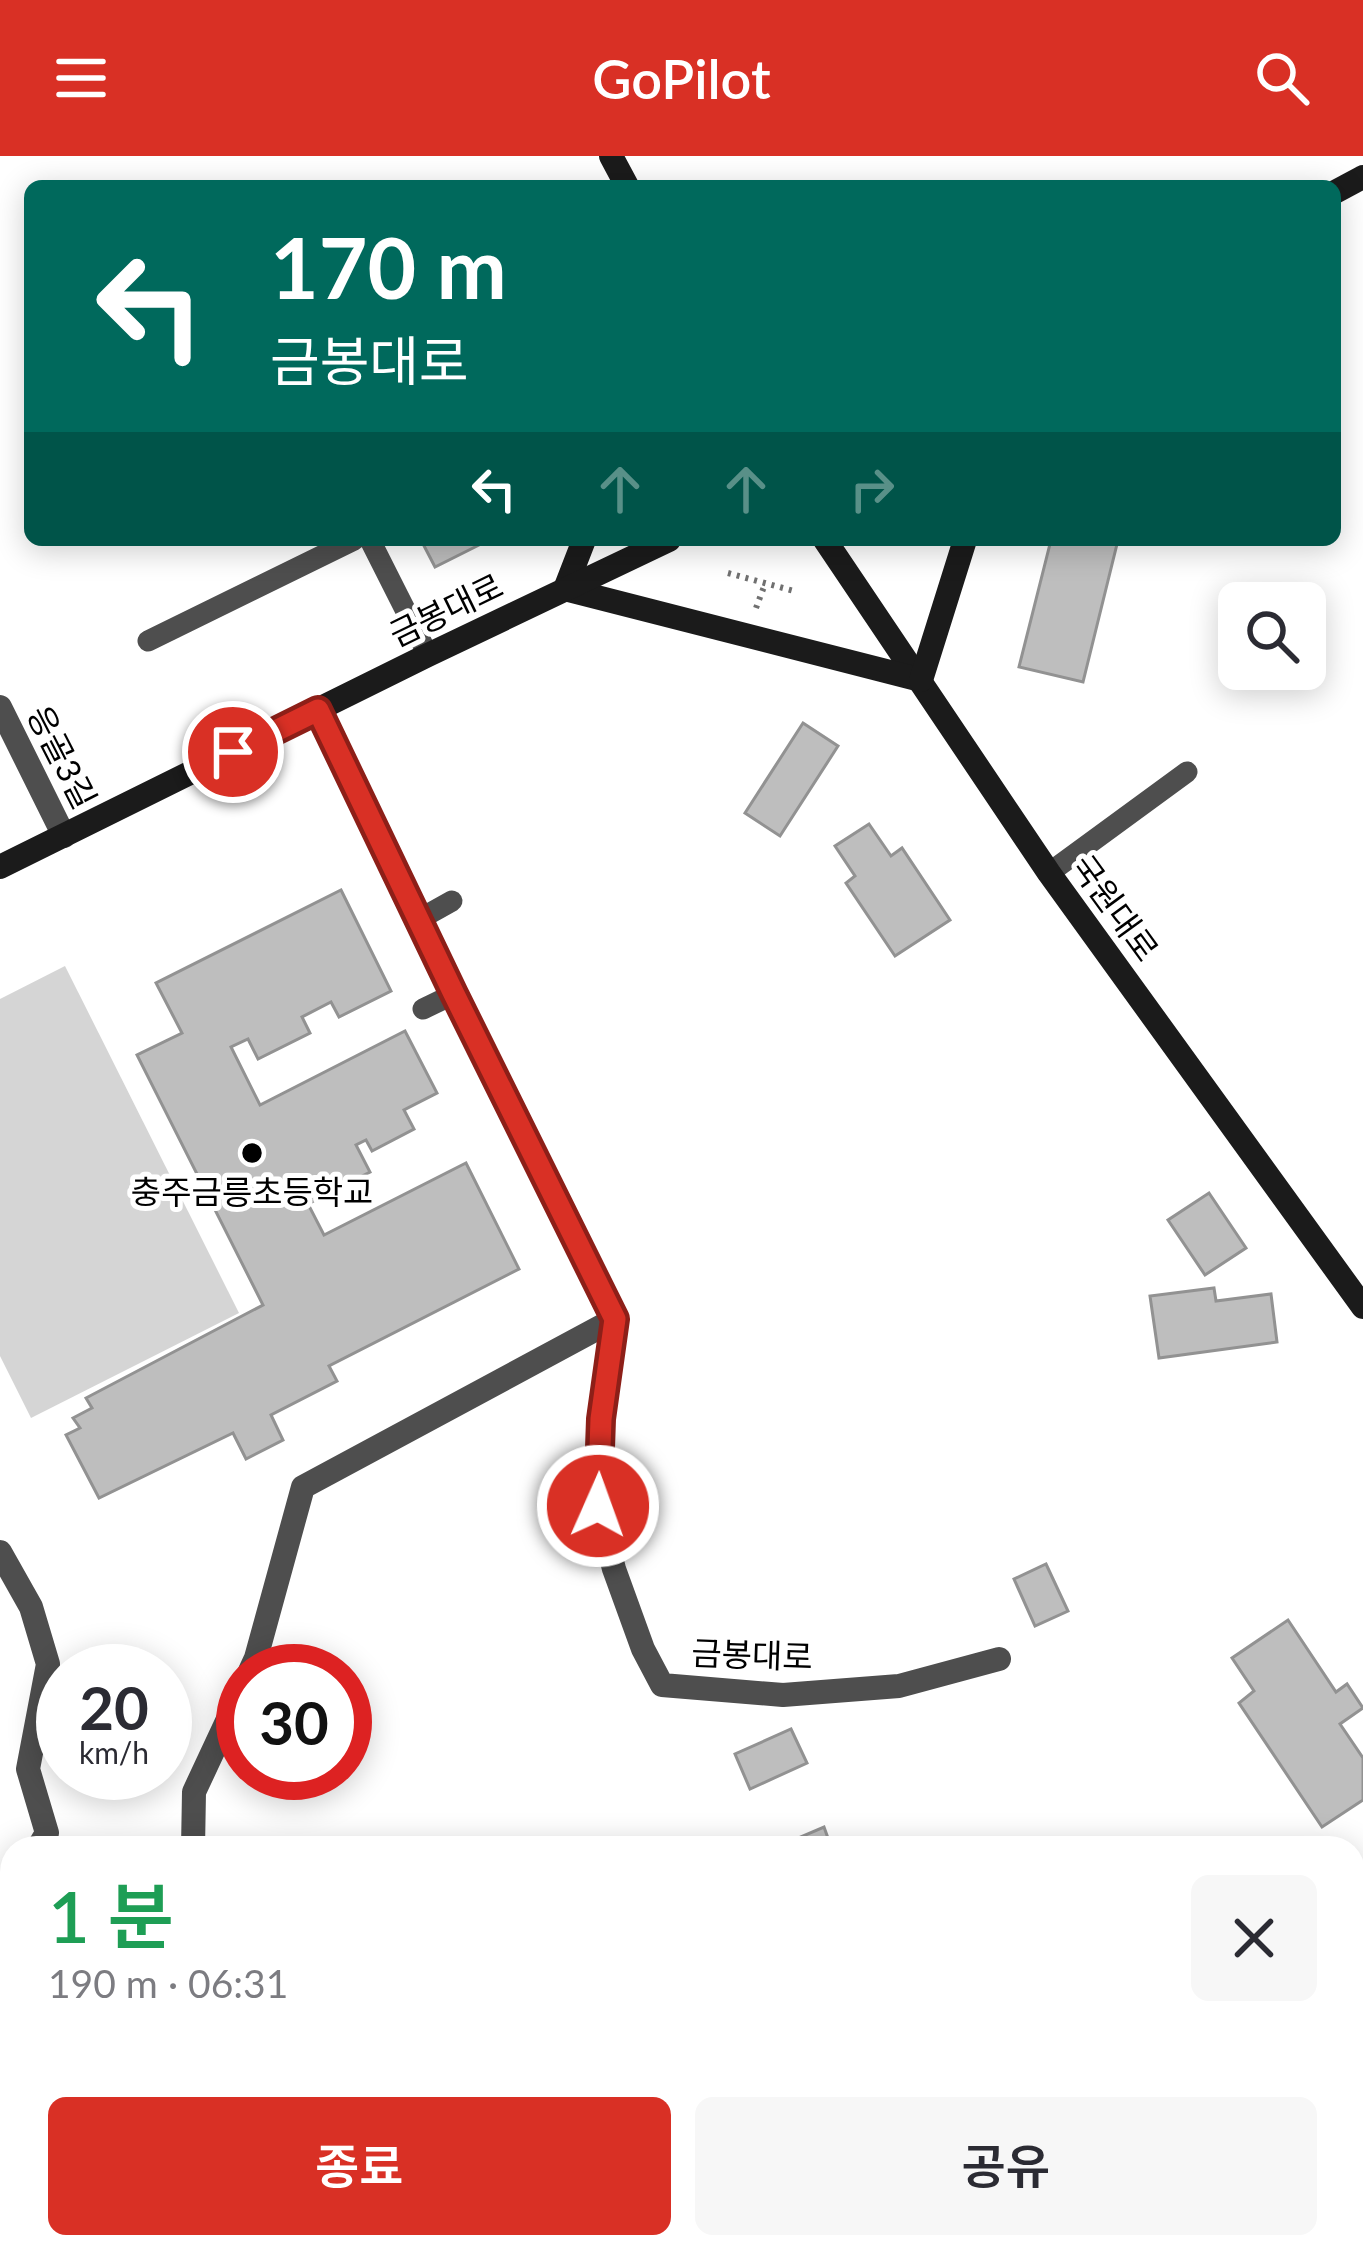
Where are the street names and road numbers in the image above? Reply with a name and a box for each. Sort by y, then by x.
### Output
street label: 금봉대로 [382,565,509,654]
street label: 응골3길 [20,698,106,815]
street label: 국원대로 [1064,847,1168,968]
street label: 금봉대로 [691,1632,813,1676]

